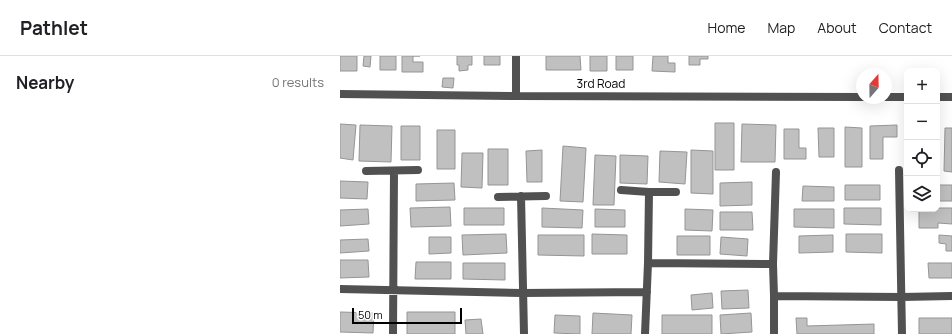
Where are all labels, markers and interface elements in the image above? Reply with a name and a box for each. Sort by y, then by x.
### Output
text: Pathlet [20,15,88,41]
text: Home [708,18,745,37]
text: Map [767,18,795,37]
text: About [817,18,857,37]
text: Contact [879,18,932,37]
north arrow [856,68,892,104]
map controls [904,68,940,212]
button: + [904,68,940,104]
text: Nearby [16,71,74,94]
text: 0 results [272,73,324,91]
street label: 3rd Road [577,75,625,92]
button: − [904,104,940,140]
button: locate [904,140,940,176]
button: layers [904,176,940,212]
scale bar [352,306,462,325]
text: 50 m [358,307,383,322]

